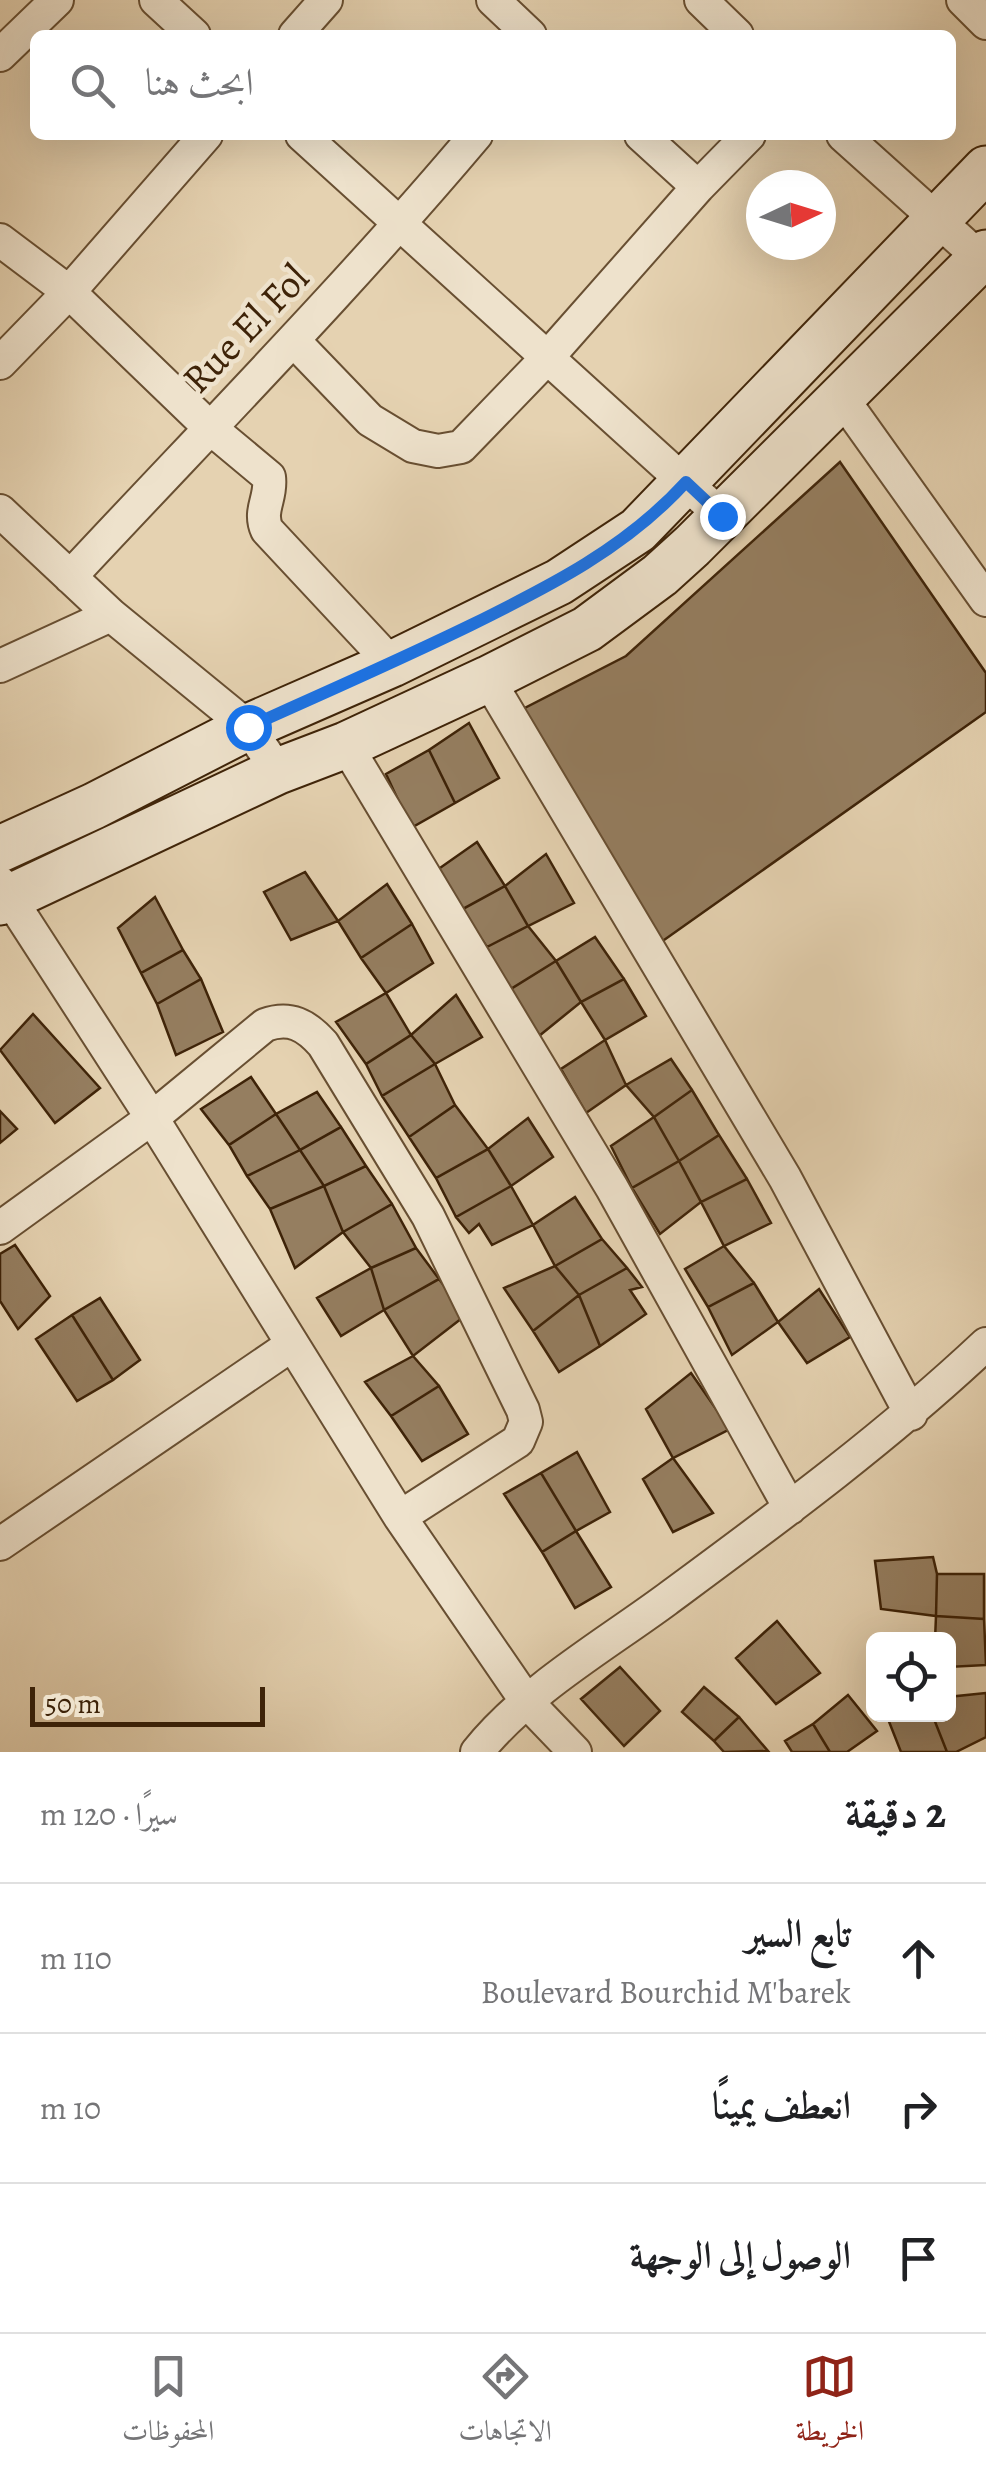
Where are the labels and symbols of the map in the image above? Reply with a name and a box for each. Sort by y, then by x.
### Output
north arrow [746,170,836,260]
street label: Rue El Fol [170,251,321,405]
route end [700,494,746,540]
route start [226,705,272,751]
scale bar [30,1682,265,1726]

